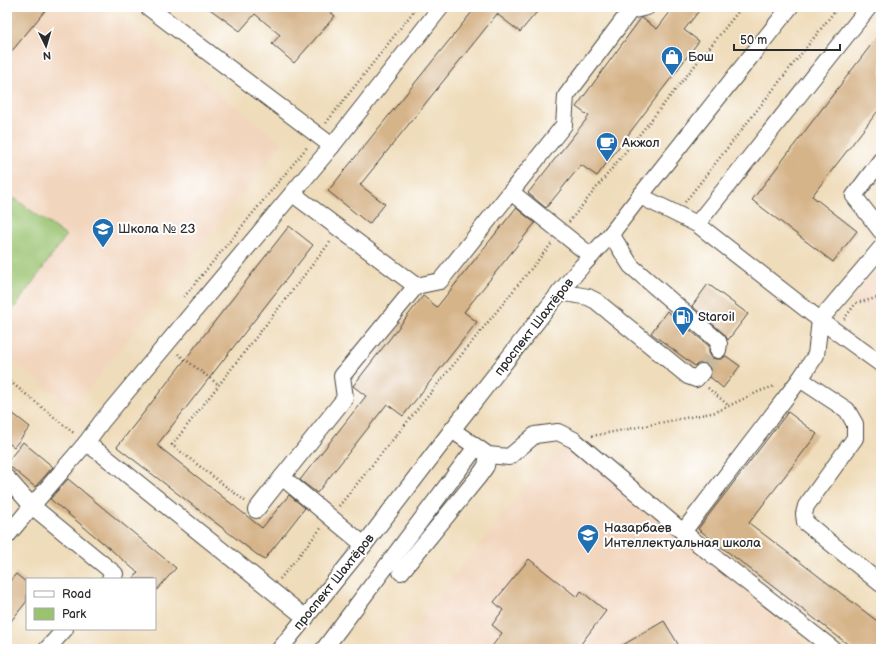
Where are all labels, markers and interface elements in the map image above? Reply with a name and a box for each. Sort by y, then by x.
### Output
north arrow [26,26,66,66]
scale bar [734,26,840,52]
text: 50 m [740,33,767,48]
shop icon: Бош [659,44,685,77]
text: N [42,49,52,62]
place label: Бош [688,49,714,65]
cafe icon: Акжол [594,130,620,163]
place label: Акжол [621,135,660,151]
school or university icon: Школа № 23 [90,216,116,249]
place label: Школа № 23 [118,221,195,237]
street label: проспект Шахтёров [491,275,577,379]
fuel station icon: Staroil [670,304,696,337]
place label: Staroil [698,309,735,325]
place label: Назарбаев Интеллектуальная школа [604,520,761,551]
school or university icon: Назарбаев Интеллектуальная школа [575,522,601,555]
street label: проспект Шахтёров [290,530,378,633]
legend [26,578,156,630]
text: Road [62,587,91,602]
text: Park [62,607,86,622]

